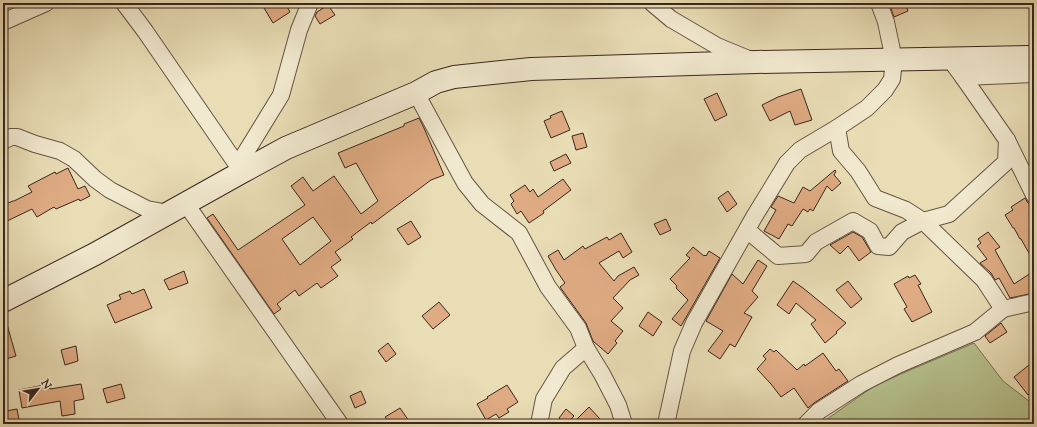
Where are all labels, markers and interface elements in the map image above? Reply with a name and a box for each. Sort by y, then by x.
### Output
north arrow [18,369,58,409]
text: N [36,376,55,392]

